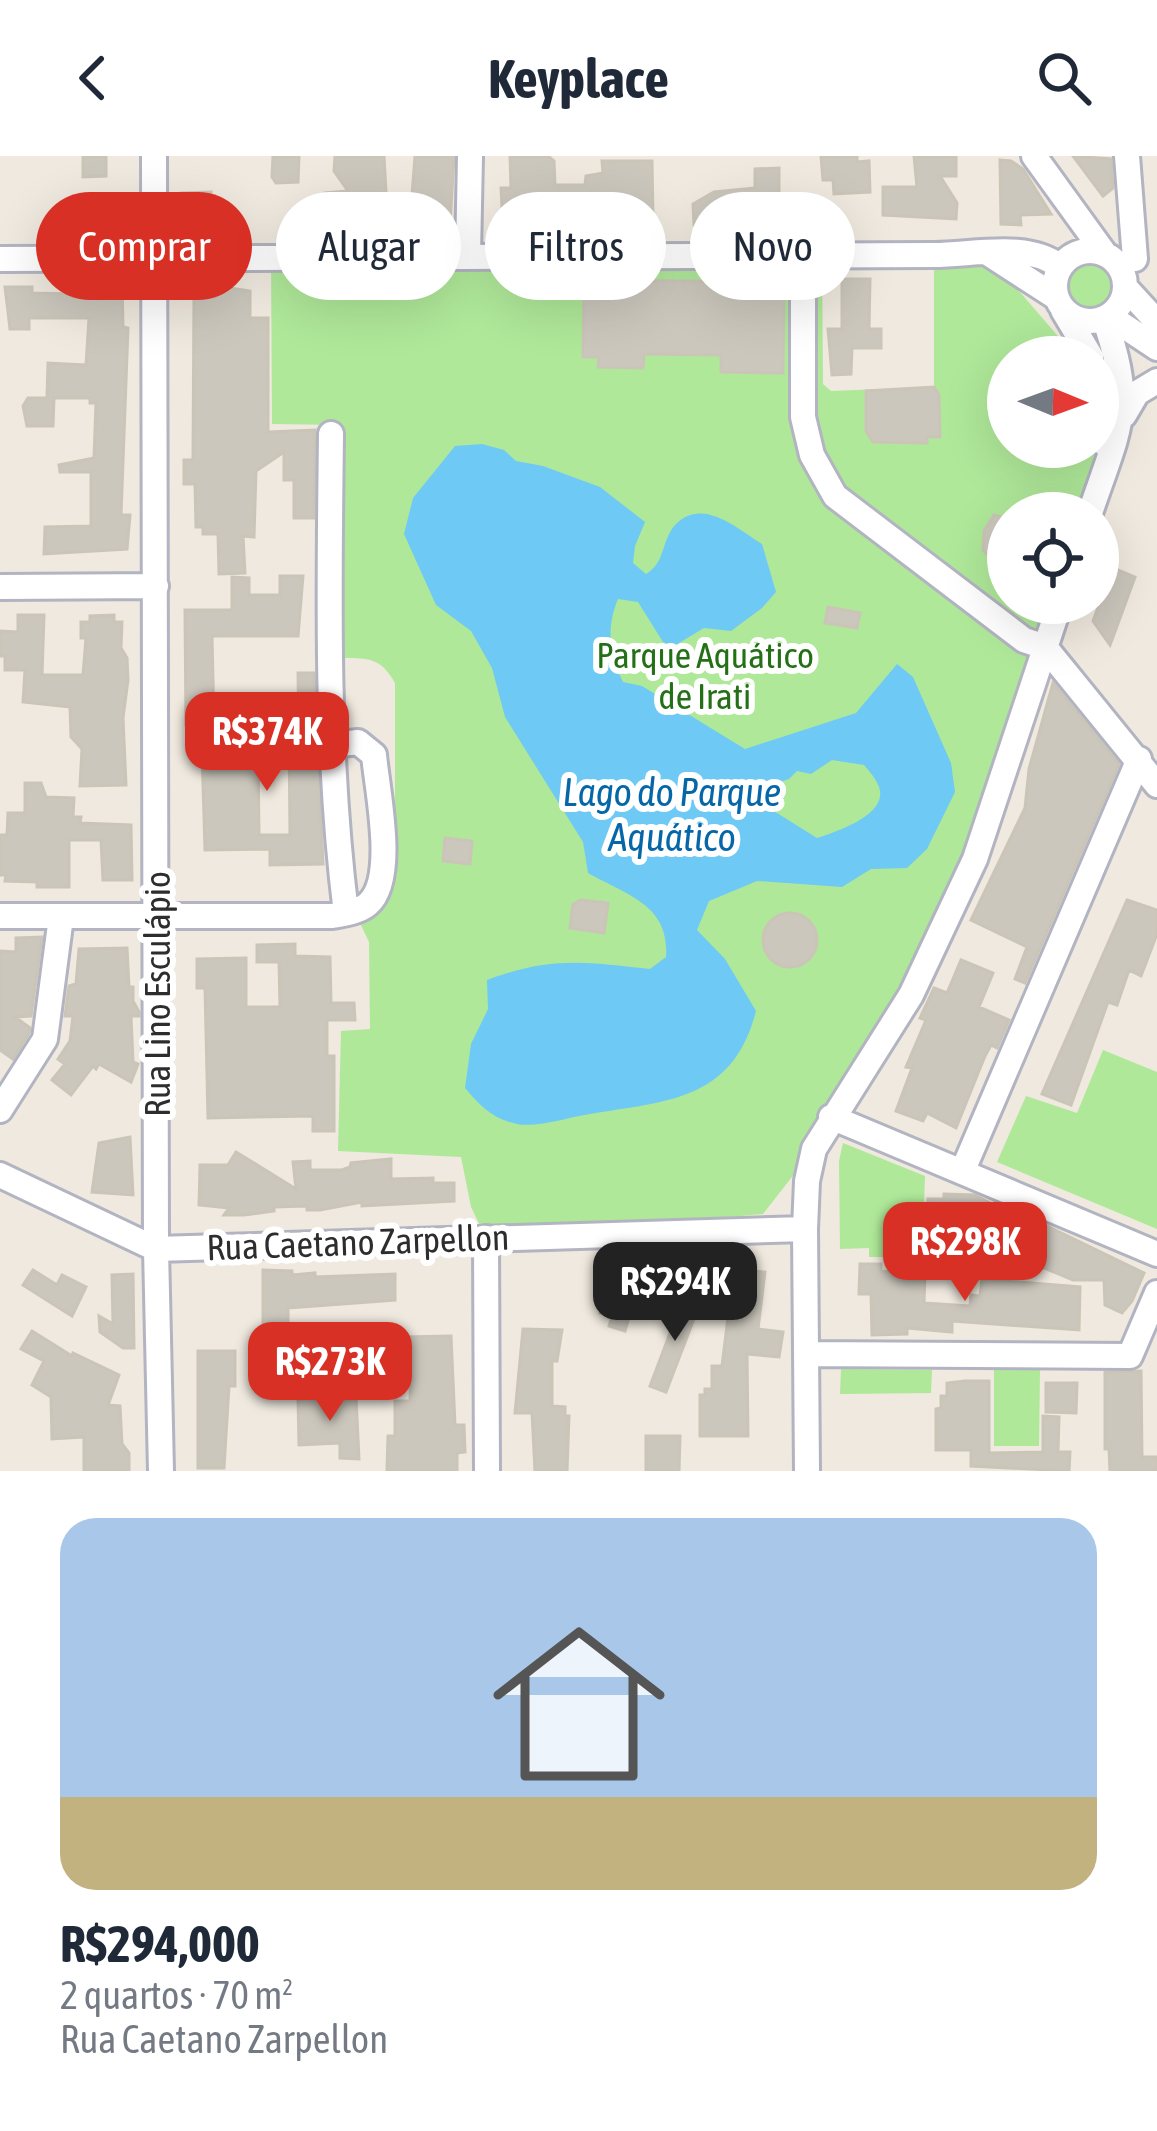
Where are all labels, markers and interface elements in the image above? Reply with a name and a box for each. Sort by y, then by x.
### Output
icon: back [60,45,126,111]
icon: search [1031,45,1097,111]
text: Keyplace [488,48,669,109]
chip: Comprar [36,192,252,300]
chip: Alugar [276,192,461,300]
chip: Filtros [485,192,666,300]
chip: Novo [690,192,855,300]
north arrow [987,336,1119,468]
map controls [987,336,1119,624]
button: locate [987,492,1119,624]
park label: Parque Aquático de Irati [596,634,814,717]
pin: R$374K [169,692,365,794]
text: R$374K [212,709,322,753]
water label: Lago do Parque Aquático [563,770,781,859]
street label: Rua Lino Esculápio [136,871,178,1117]
pin: R$298K [867,1202,1063,1304]
street label: Rua Caetano Zarpellon [206,1216,510,1268]
text: R$298K [910,1219,1020,1263]
pin: R$294K [577,1242,773,1344]
text: R$294K [620,1259,730,1303]
pin: R$273K [232,1322,428,1424]
text: R$273K [275,1339,385,1383]
icon: home [471,1596,687,1812]
text: R$294,000 [60,1914,260,1973]
text: 2 quartos · 70 m² [60,1973,293,2017]
text: Rua Caetano Zarpellon [60,2017,388,2061]

